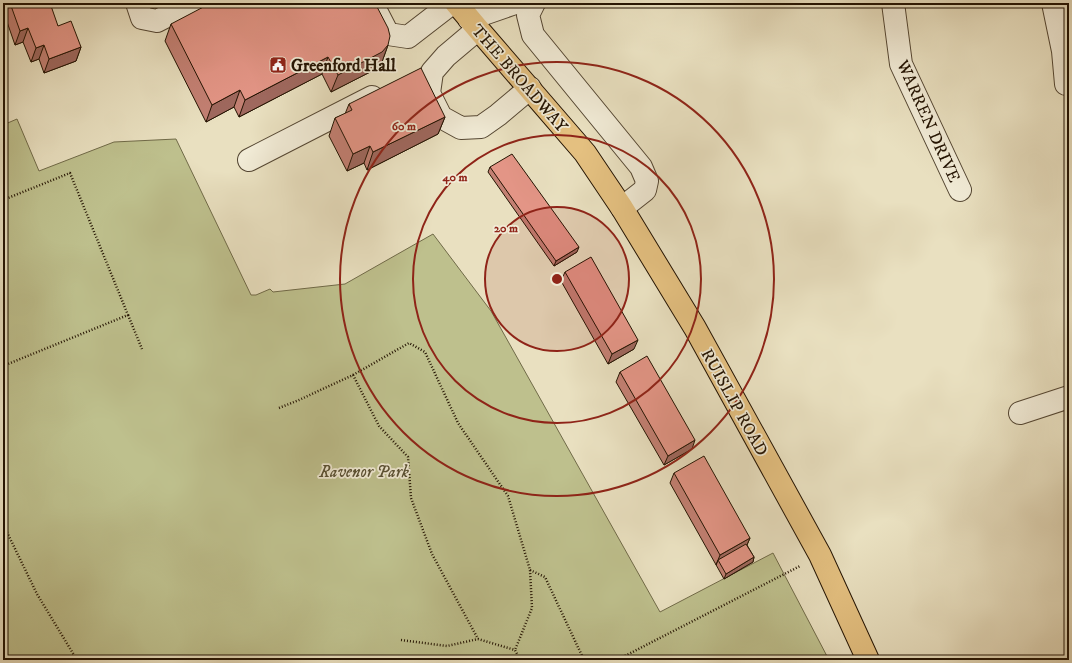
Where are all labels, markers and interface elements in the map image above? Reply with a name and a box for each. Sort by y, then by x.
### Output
street label: THE BROADWAY [466,20,572,137]
public building icon: Greenford Hall [268,55,288,75]
place label: Greenford Hall [291,55,397,77]
street label: WARREN DRIVE [891,56,965,186]
text: 60 m [392,119,416,134]
text: 40 m [442,170,467,185]
text: 20 m [494,221,518,236]
centre of rings [550,272,564,286]
street label: RUISLIP ROAD [696,345,773,460]
park label: Ravenor Park [318,461,410,483]

